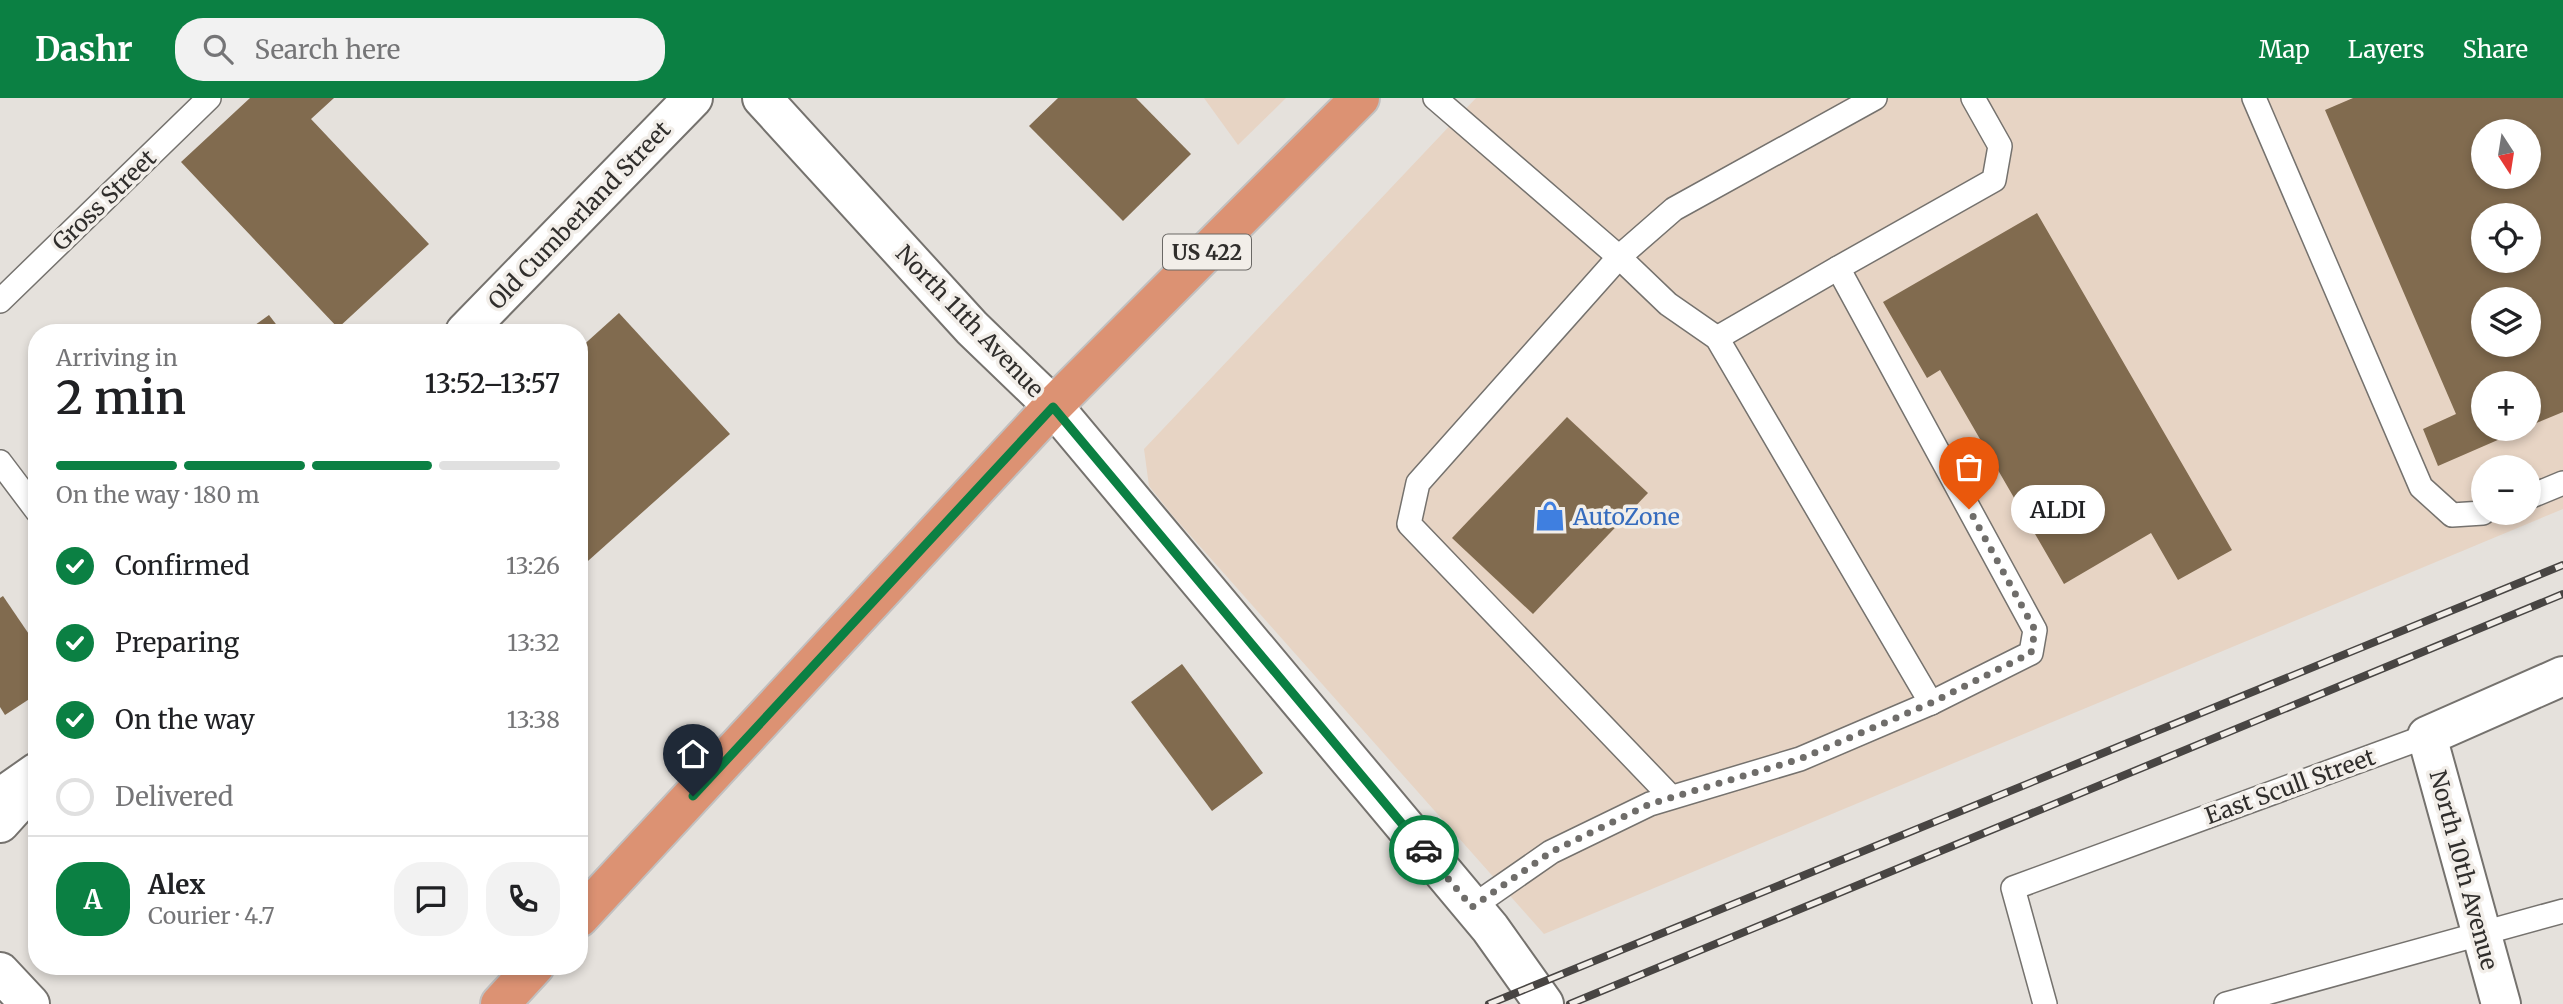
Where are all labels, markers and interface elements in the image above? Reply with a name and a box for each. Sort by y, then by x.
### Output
search box [175,18,665,81]
text: Dashr [35,29,133,70]
icon: search [199,30,237,68]
text: Search here [255,33,400,66]
text: Map [2259,34,2310,65]
text: Layers [2348,34,2424,65]
text: Share [2462,34,2528,65]
street label: Old Cumberland Street [482,115,676,315]
north arrow [2471,119,2541,189]
map controls [2471,119,2541,525]
street label: Gross Street [46,143,162,257]
button: locate [2471,203,2541,273]
road number: US 422 [1163,234,1251,270]
street label: North 11th Avenue [890,239,1050,403]
button: layers [2471,287,2541,357]
text: Arriving in [56,343,178,372]
text: 13:52–13:57 [425,367,560,400]
text: 2 min [56,369,186,427]
button: + [2471,371,2541,441]
pin [1939,437,1999,509]
icon: bag [1950,448,1988,486]
button: − [2471,455,2541,525]
text: On the way · 180 m [56,480,260,509]
callout: ALDI [2011,484,2106,534]
text: ALDI [2030,495,2086,524]
shop icon: AutoZone [1533,499,1567,533]
place label: AutoZone [1572,502,1680,531]
icon: check [56,547,94,585]
text: Confirmed [115,549,250,582]
text: 13:26 [506,551,560,580]
icon: check [56,624,94,662]
text: Preparing [115,626,239,659]
text: 13:32 [507,628,560,657]
icon: check [56,701,94,739]
text: On the way [115,703,255,736]
text: 13:38 [507,705,560,734]
pin [663,724,723,796]
icon: home [674,735,712,773]
street label: East Scull Street [2201,742,2379,830]
street label: North 10th Avenue [2423,767,2505,973]
text: Delivered [115,780,234,813]
courier [1389,815,1459,885]
icon: car [1405,831,1443,869]
button: chat [394,862,468,936]
button: phone [486,862,560,936]
text: Alex [148,868,205,901]
text: A [84,883,102,916]
text: Courier · 4.7 [148,901,275,930]

